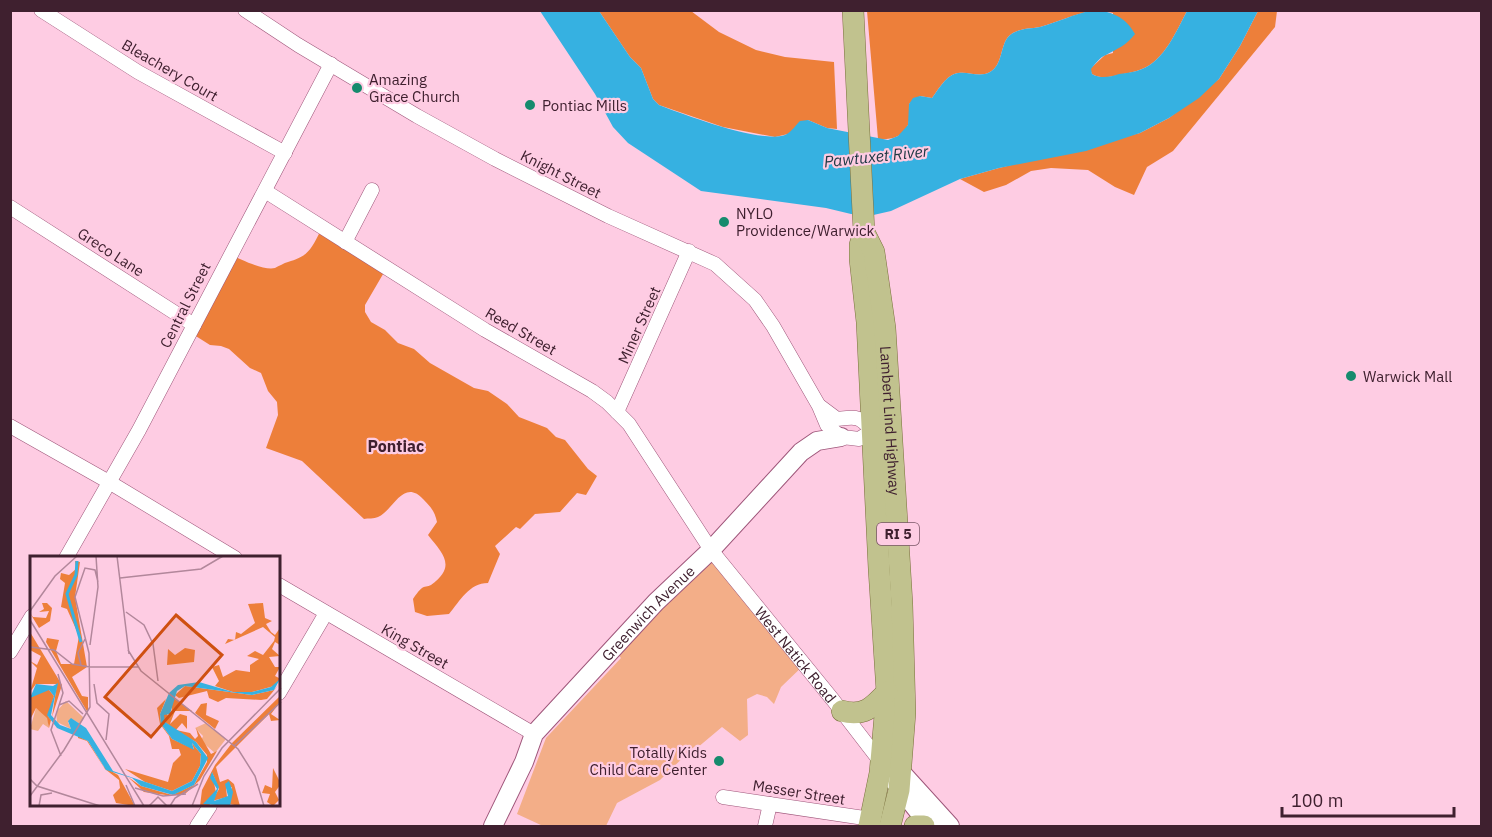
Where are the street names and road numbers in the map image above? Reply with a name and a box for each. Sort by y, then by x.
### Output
street label: Bleachery Court [118,35,222,105]
street label: Knight Street [517,146,605,202]
street label: Greco Lane [74,223,148,281]
street label: Central Street [155,259,215,351]
street label: Miner Street [613,283,665,367]
street label: Reed Street [482,303,560,359]
street label: Lambert Lind Highway [877,345,905,496]
road number: RI 5 [877,523,919,545]
street label: Greenwich Avenue [597,561,698,665]
street label: West Natick Road [751,602,841,706]
street label: King Street [378,619,452,673]
street label: Messer Street [751,775,847,809]

